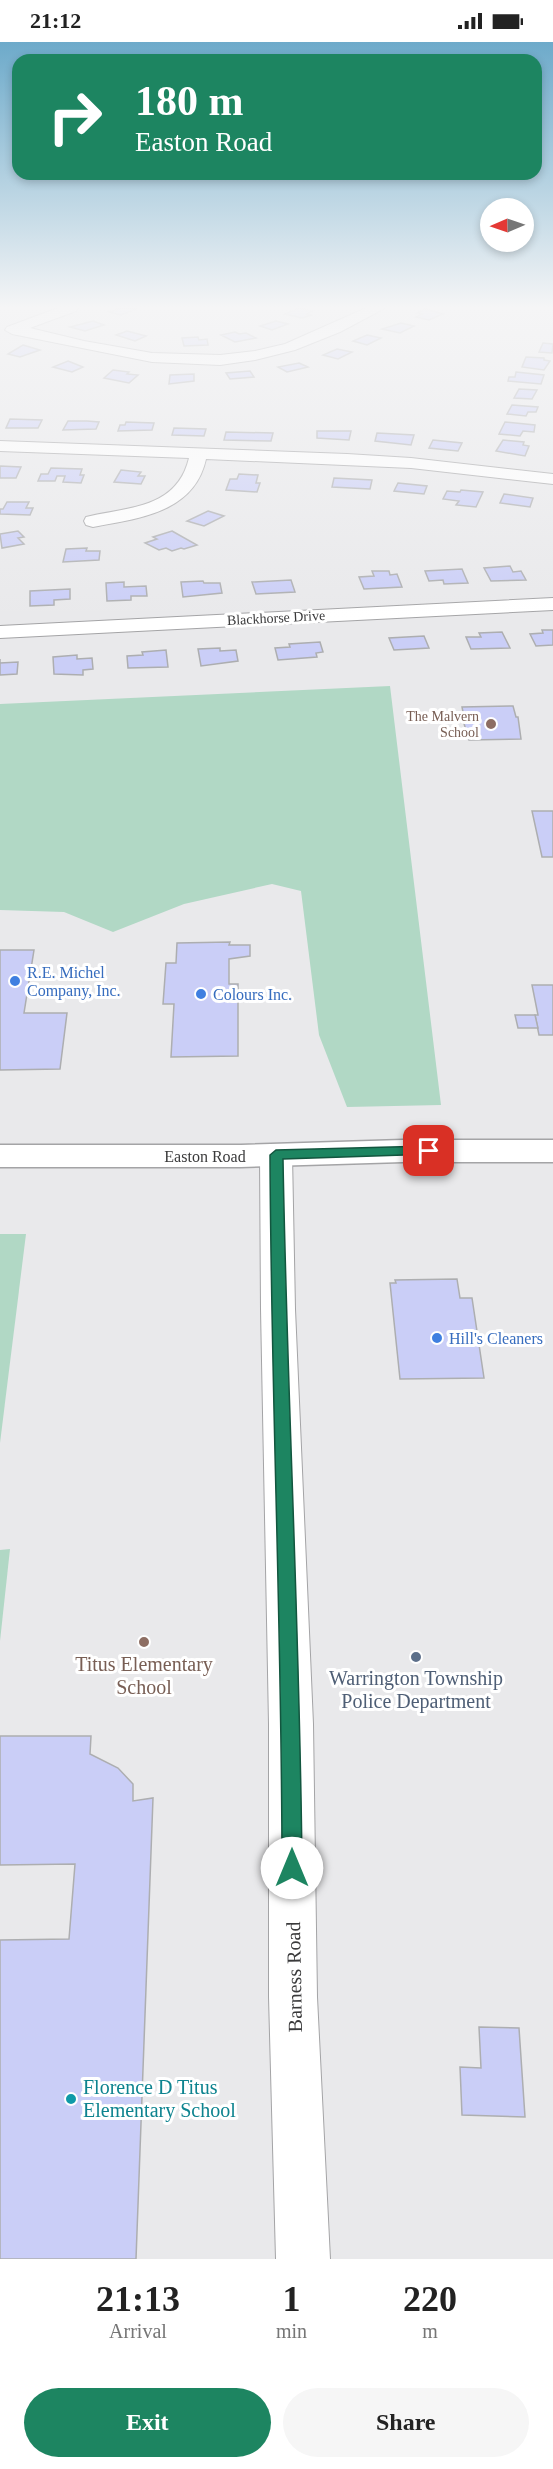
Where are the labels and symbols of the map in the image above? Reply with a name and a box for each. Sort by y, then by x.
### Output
north arrow [480,198,534,252]
street label: Blackhorse Drive [226,608,326,628]
place label: The Malvern School [406,709,479,740]
marker: The Malvern School [484,717,498,731]
place label: R.E. Michel Company, Inc. [27,964,121,1000]
marker: R.E. Michel Company, Inc. [8,974,22,988]
place label: Colours Inc. [213,986,292,1003]
marker: Colours Inc. [194,987,208,1001]
pin [403,1125,454,1176]
street label: Easton Road [164,1148,246,1165]
place label: Hill's Cleaners [449,1330,543,1347]
marker: Hill's Cleaners [430,1331,444,1345]
marker: Titus Elementary School [137,1635,151,1649]
marker: Warrington Township Police Department [409,1650,423,1664]
place label: Titus Elementary School [75,1653,213,1698]
place label: Warrington Township Police Department [329,1667,503,1713]
position arrow [260,1836,324,1900]
street label: Barness Road [282,1922,306,2032]
place label: Florence D Titus Elementary School [83,2076,236,2122]
marker: Florence D Titus Elementary School [64,2092,78,2106]

